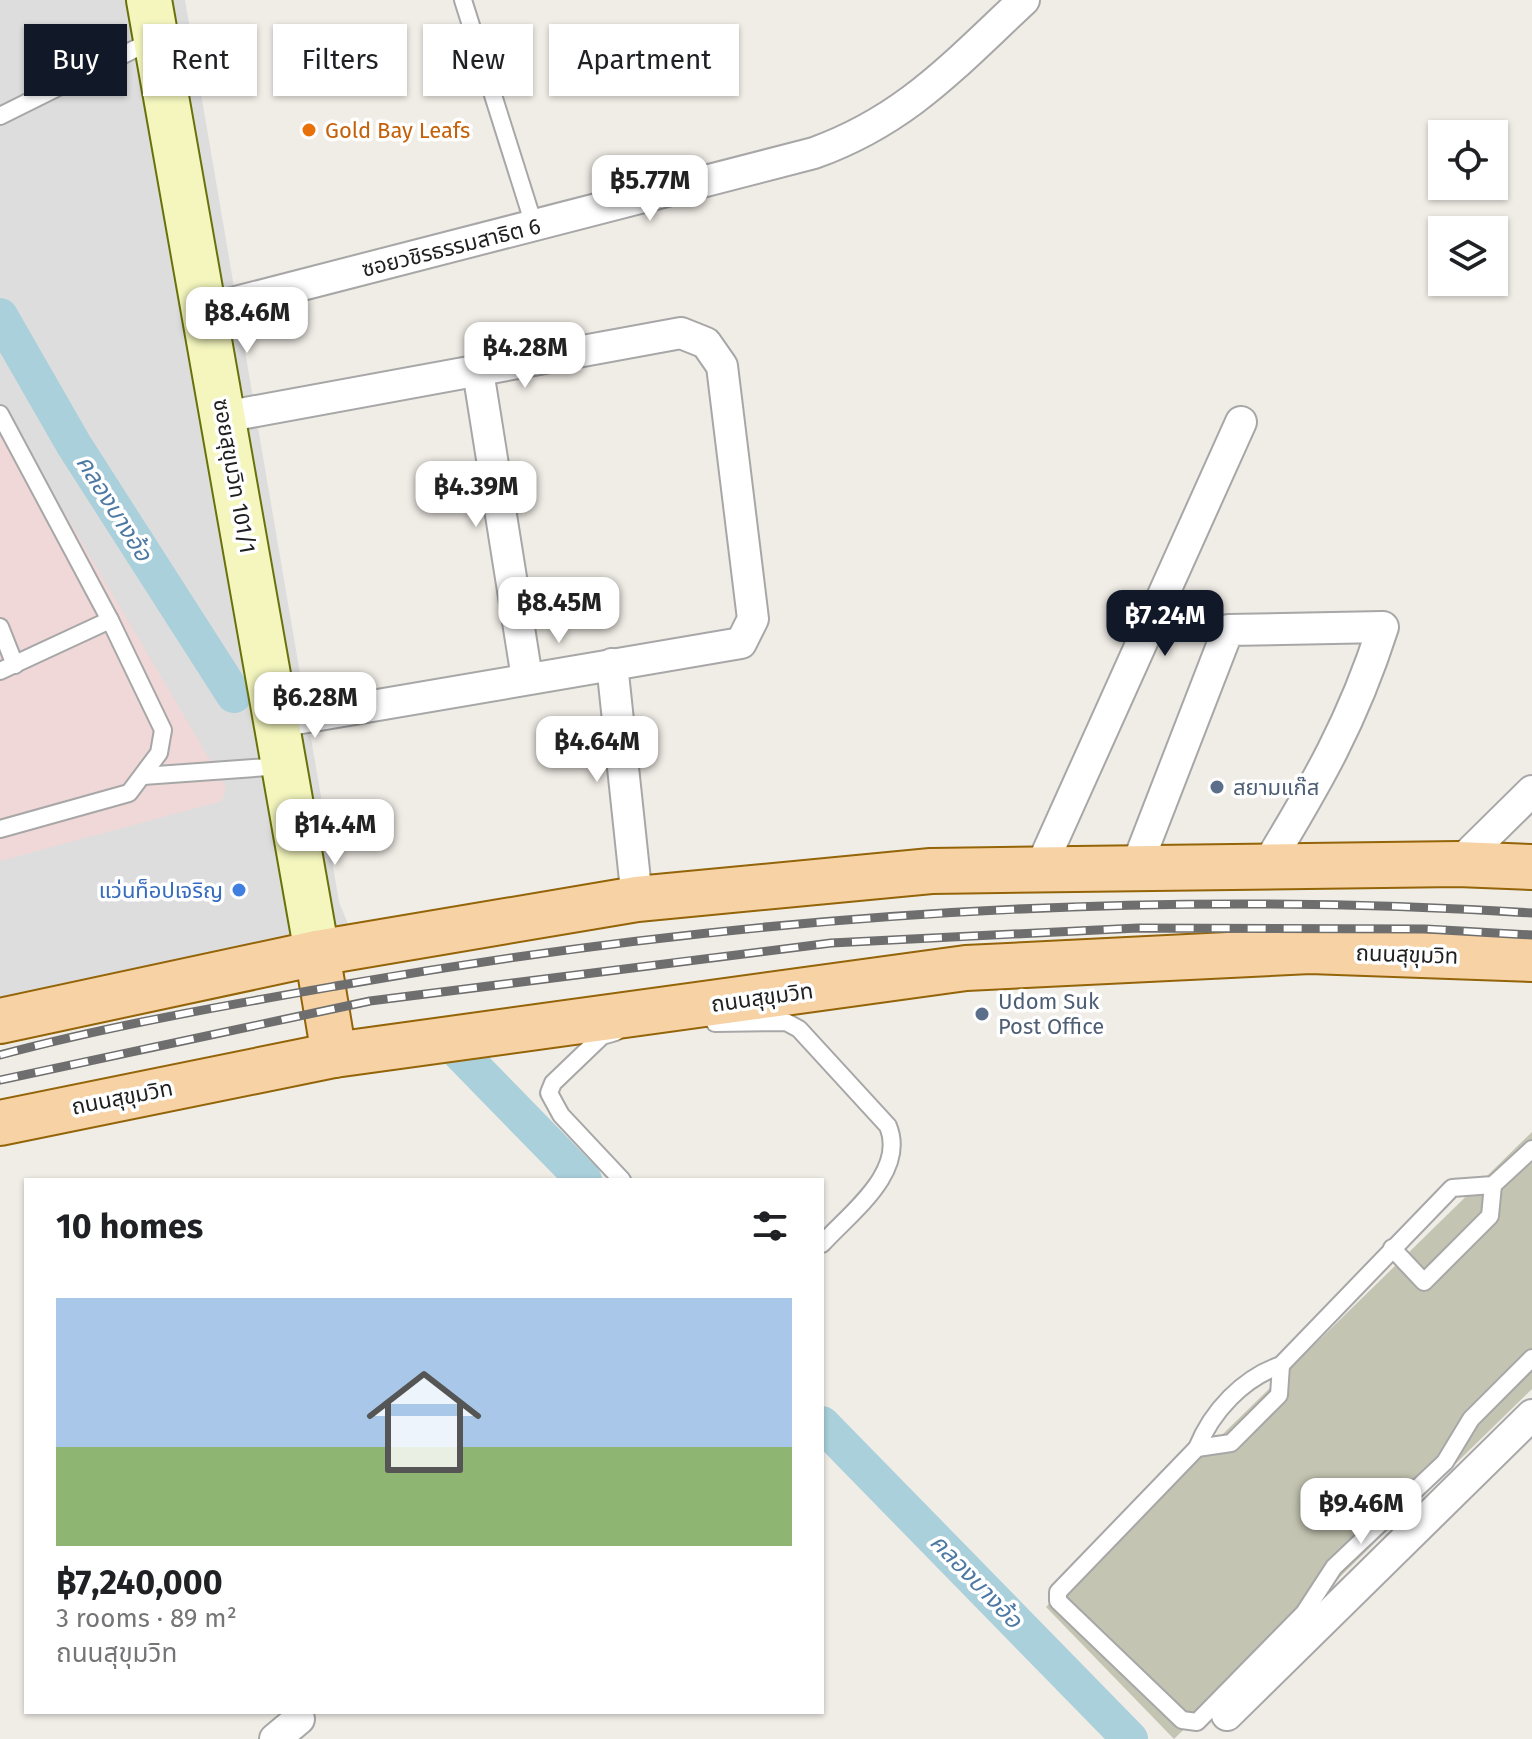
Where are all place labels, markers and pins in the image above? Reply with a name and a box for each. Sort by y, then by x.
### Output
place label: Gold Bay Leafs [325,117,470,144]
marker: Gold Bay Leafs [300,121,318,139]
pin: ฿5.77M [585,155,715,223]
pin: ฿8.46M [182,287,312,355]
pin: ฿4.28M [460,322,590,390]
pin: ฿4.39M [411,461,541,529]
pin: ฿8.45M [494,577,624,645]
pin: ฿7.24M [1100,590,1230,658]
pin: ฿6.28M [250,672,380,740]
pin: ฿4.64M [532,716,662,784]
place label: สยามแก๊ส [1233,774,1319,801]
marker: สยามแก๊ส [1208,778,1226,796]
pin: ฿14.4M [270,799,400,867]
place label: แว่นท็อปเจริญ [99,877,223,904]
marker: แว่นท็อปเจริญ [230,881,248,899]
place label: Udom Suk Post Office [998,988,1104,1040]
marker: Udom Suk Post Office [973,1005,991,1023]
pin: ฿9.46M [1296,1478,1426,1546]

